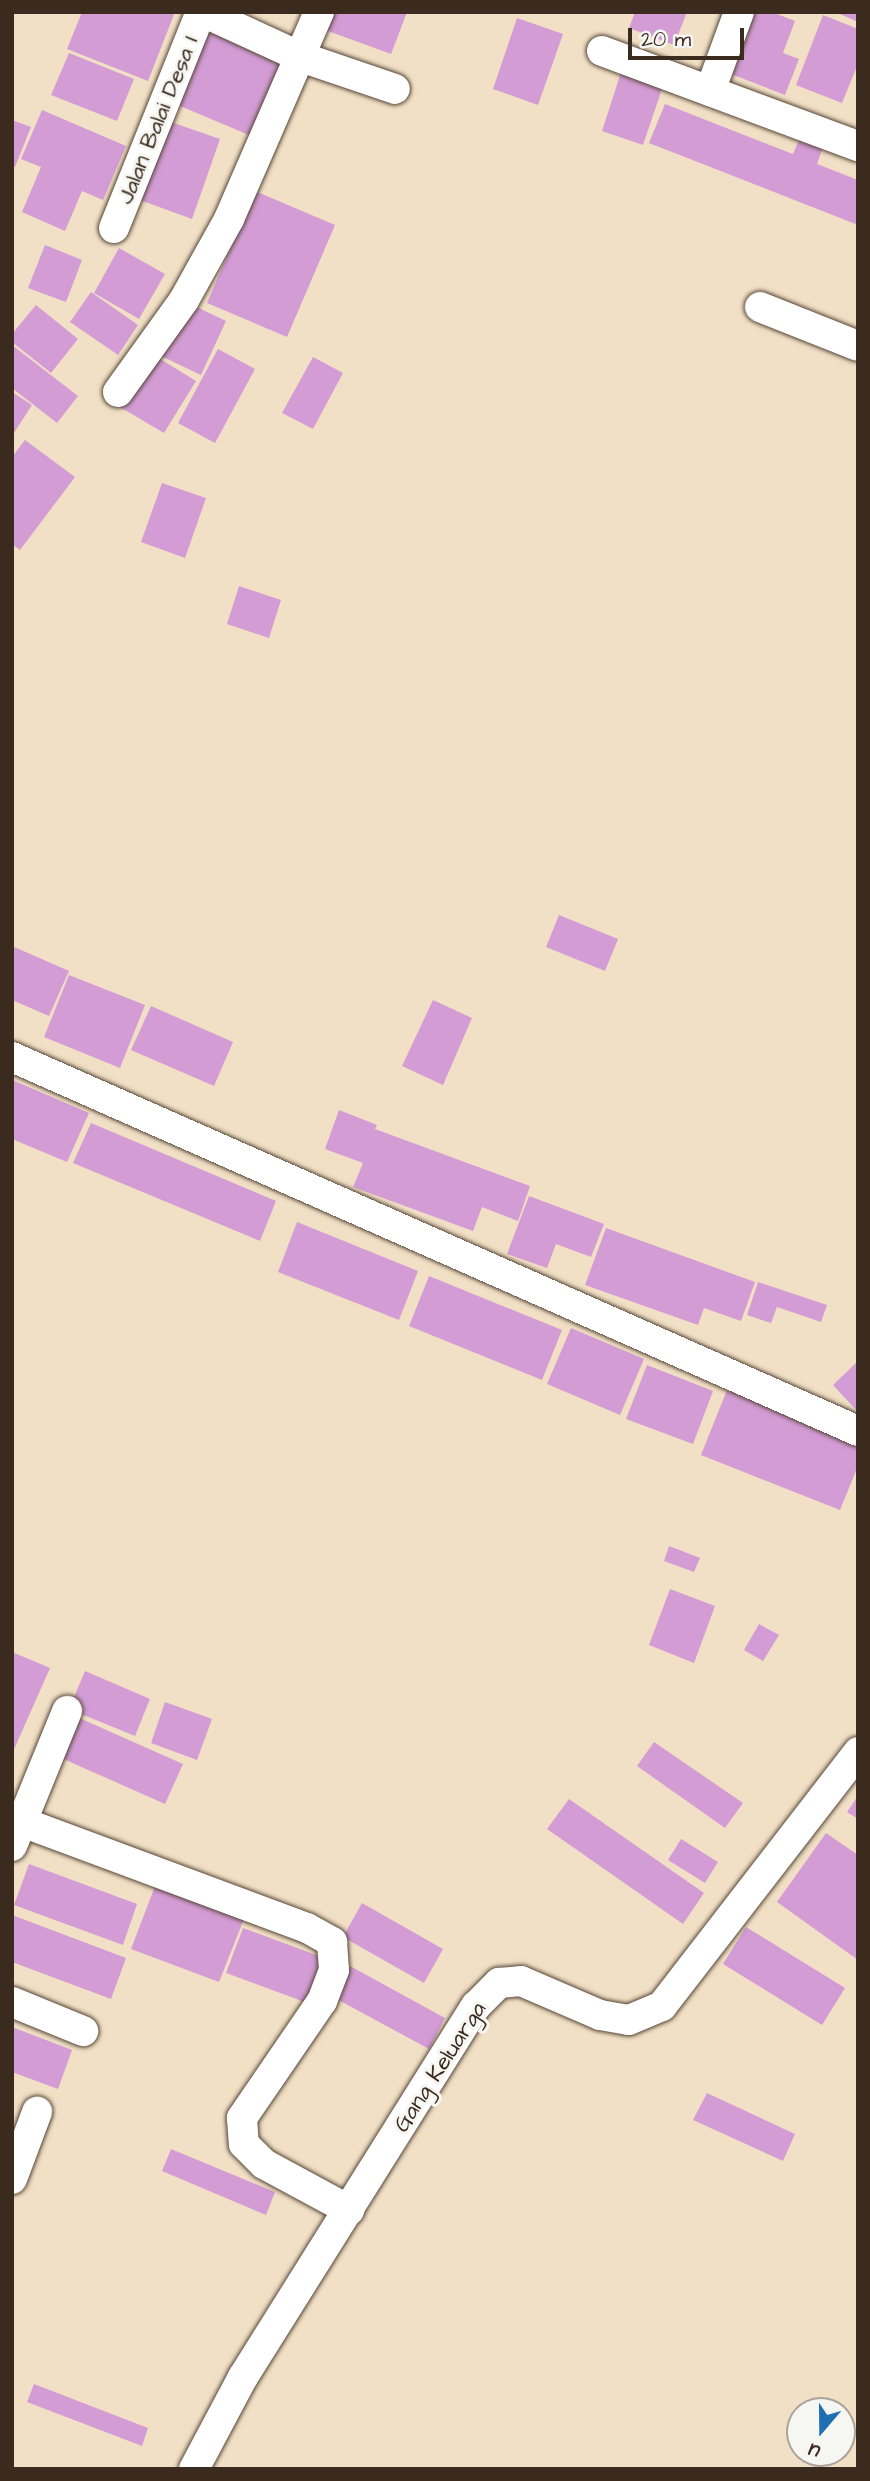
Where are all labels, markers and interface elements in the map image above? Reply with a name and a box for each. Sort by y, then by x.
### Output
scale bar [632,14,748,58]
text: 20 m [641,25,691,54]
street label: Jalan Balai Desa I [112,32,204,208]
street label: Gang Keluarga [388,1997,492,2137]
north arrow [786,2397,856,2467]
text: U [805,2436,824,2465]

